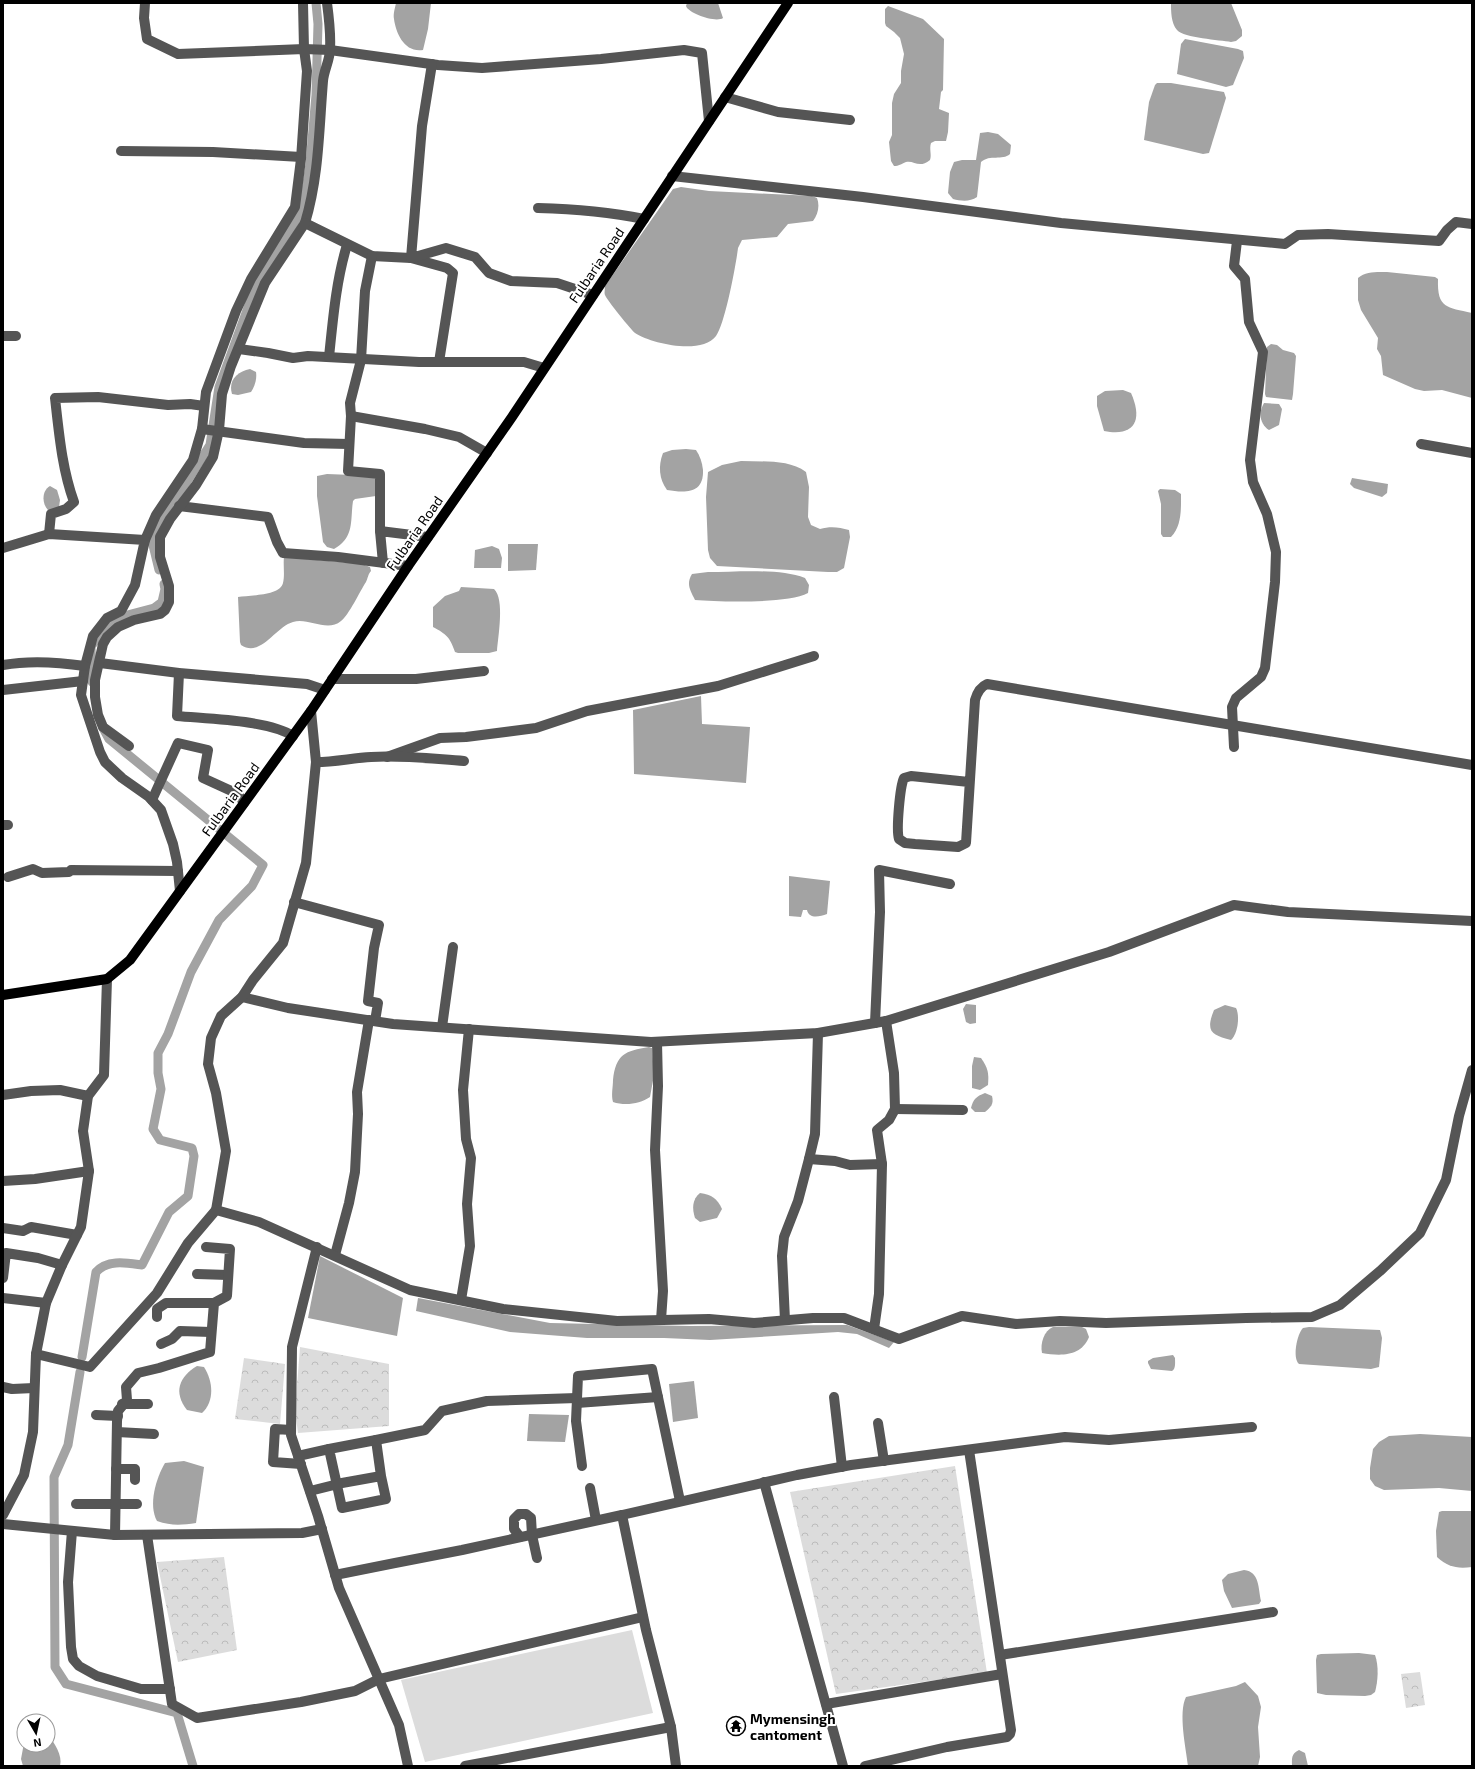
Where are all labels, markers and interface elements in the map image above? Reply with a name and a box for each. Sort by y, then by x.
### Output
street label: Fulbaria Road [565,224,627,306]
street label: Fulbaria Road [382,492,446,574]
street label: Fulbaria Road [197,759,263,839]
place label: Mymensingh cantoment [750,1710,836,1743]
north arrow [16,1713,56,1753]
temple icon: Mymensingh cantoment [725,1715,747,1737]
text: N [33,1736,43,1750]

